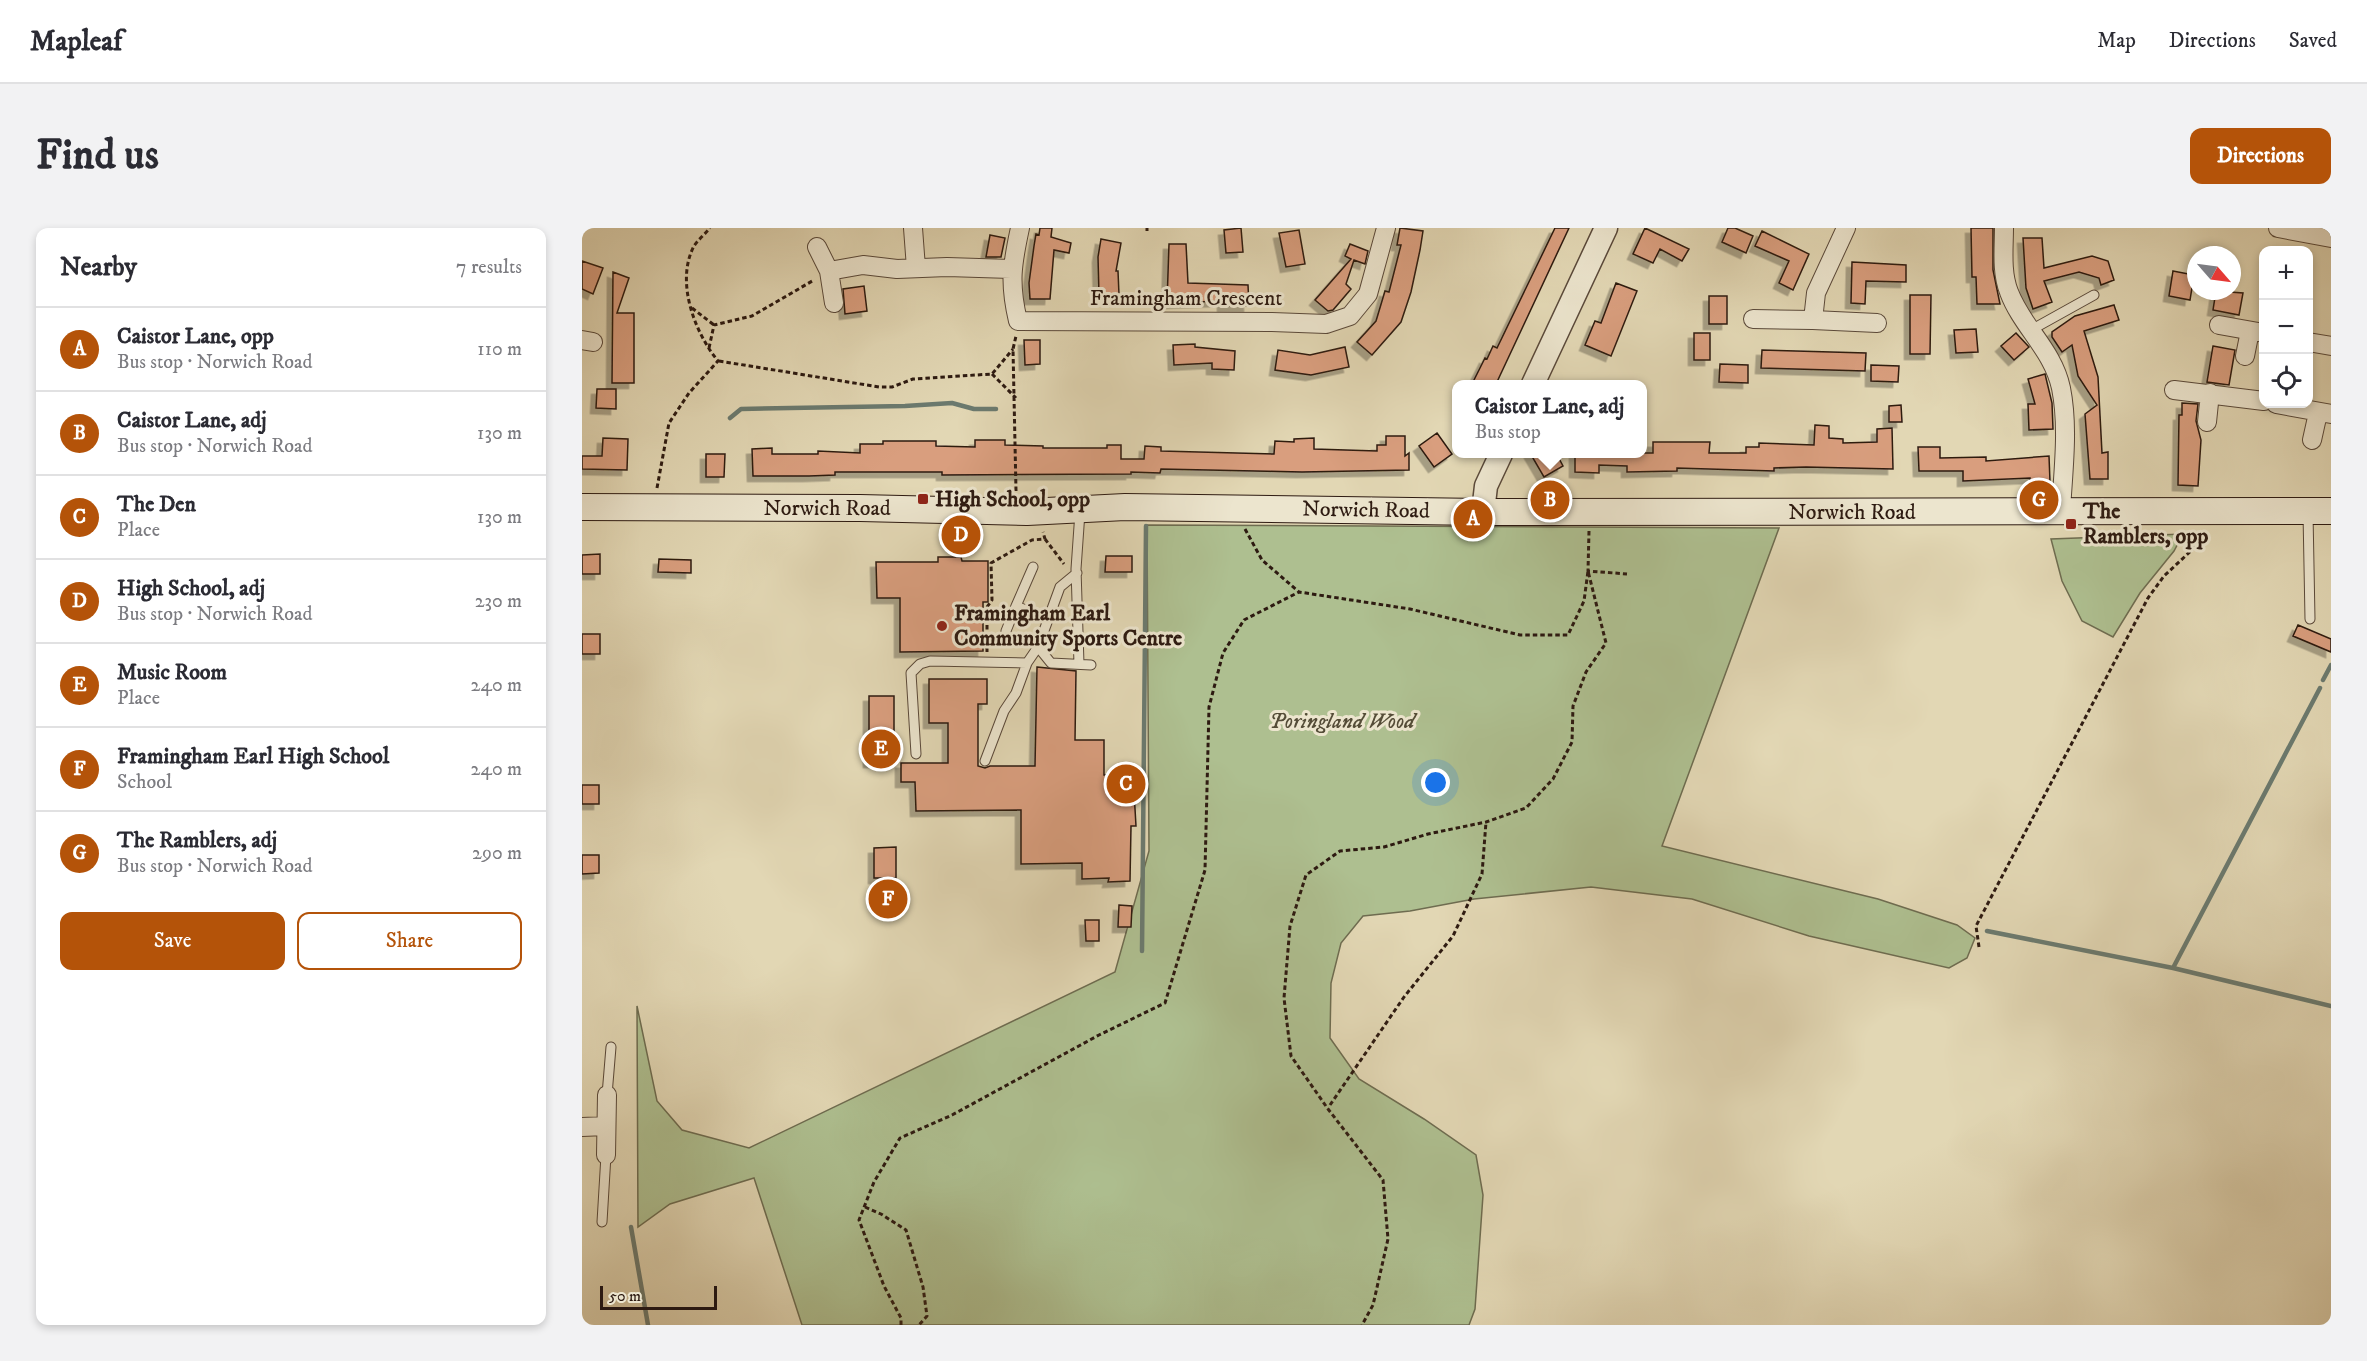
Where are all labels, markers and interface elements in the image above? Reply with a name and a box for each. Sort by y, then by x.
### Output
text: Mapleaf [30,24,122,59]
text: Map [2097,28,2136,54]
text: Directions [2169,28,2256,54]
text: Saved [2289,28,2337,54]
button: Directions [2190,128,2331,184]
text: Find us [36,130,159,182]
north arrow [2187,246,2241,300]
map controls [2259,246,2313,408]
button: + [2259,246,2313,300]
text: Nearby [60,251,137,284]
text: 7 results [456,255,522,280]
street label: Framingham Crescent [1090,285,1282,312]
button: − [2259,300,2313,354]
text: Caistor Lane, opp [117,323,274,350]
text: A [73,337,86,362]
text: 110 m [477,337,522,362]
text: Bus stop · Norwich Road [117,350,313,375]
button: locate [2259,354,2313,408]
popup [1452,380,1647,458]
text: Caistor Lane, adj [1475,393,1624,420]
text: Caistor Lane, adj [117,407,267,434]
text: Bus stop [1475,420,1541,445]
text: B [73,421,86,446]
text: 130 m [477,421,522,446]
text: Bus stop · Norwich Road [117,434,313,459]
pin: B [1530,478,1570,522]
pin: G [2020,478,2058,522]
place label: High School, opp [935,486,1090,513]
text: The Den [117,491,196,518]
marker: High School, opp [916,492,930,506]
street label: Norwich Road [763,495,891,522]
street label: Norwich Road [1302,495,1430,525]
pin: A [1454,496,1492,542]
place label: The Ramblers, opp [2082,498,2208,550]
street label: Norwich Road [1788,499,1916,526]
text: C [73,505,86,530]
text: 130 m [477,505,522,530]
pin: D [942,512,980,558]
marker: The Ramblers, opp [2064,517,2078,531]
text: Place [117,518,160,543]
text: High School, adj [117,575,265,602]
text: D [72,589,87,614]
text: 230 m [475,589,522,614]
place label: Framingham Earl Community Sports Centre [954,600,1182,652]
text: Bus stop · Norwich Road [117,602,313,627]
marker: Framingham Earl Community Sports Centre [935,619,949,633]
text: Music Room [117,659,227,686]
text: E [72,673,87,698]
text: 240 m [471,673,522,698]
text: Place [117,686,160,711]
park label: Poringland Wood [1269,708,1418,735]
pin: E [862,726,900,772]
text: Framingham Earl High School [117,743,389,770]
text: F [73,757,86,782]
text: 240 m [471,757,522,782]
pin: C [1106,762,1146,806]
your location [1421,768,1450,797]
text: School [117,770,172,795]
text: The Ramblers, adj [117,827,277,854]
text: G [73,841,86,866]
text: 290 m [472,841,522,866]
text: Bus stop · Norwich Road [117,854,313,879]
pin: F [868,876,908,922]
button: Save [60,912,285,970]
button: Share [297,912,522,970]
scale bar [600,1283,717,1310]
text: 50 m [609,1286,641,1306]

